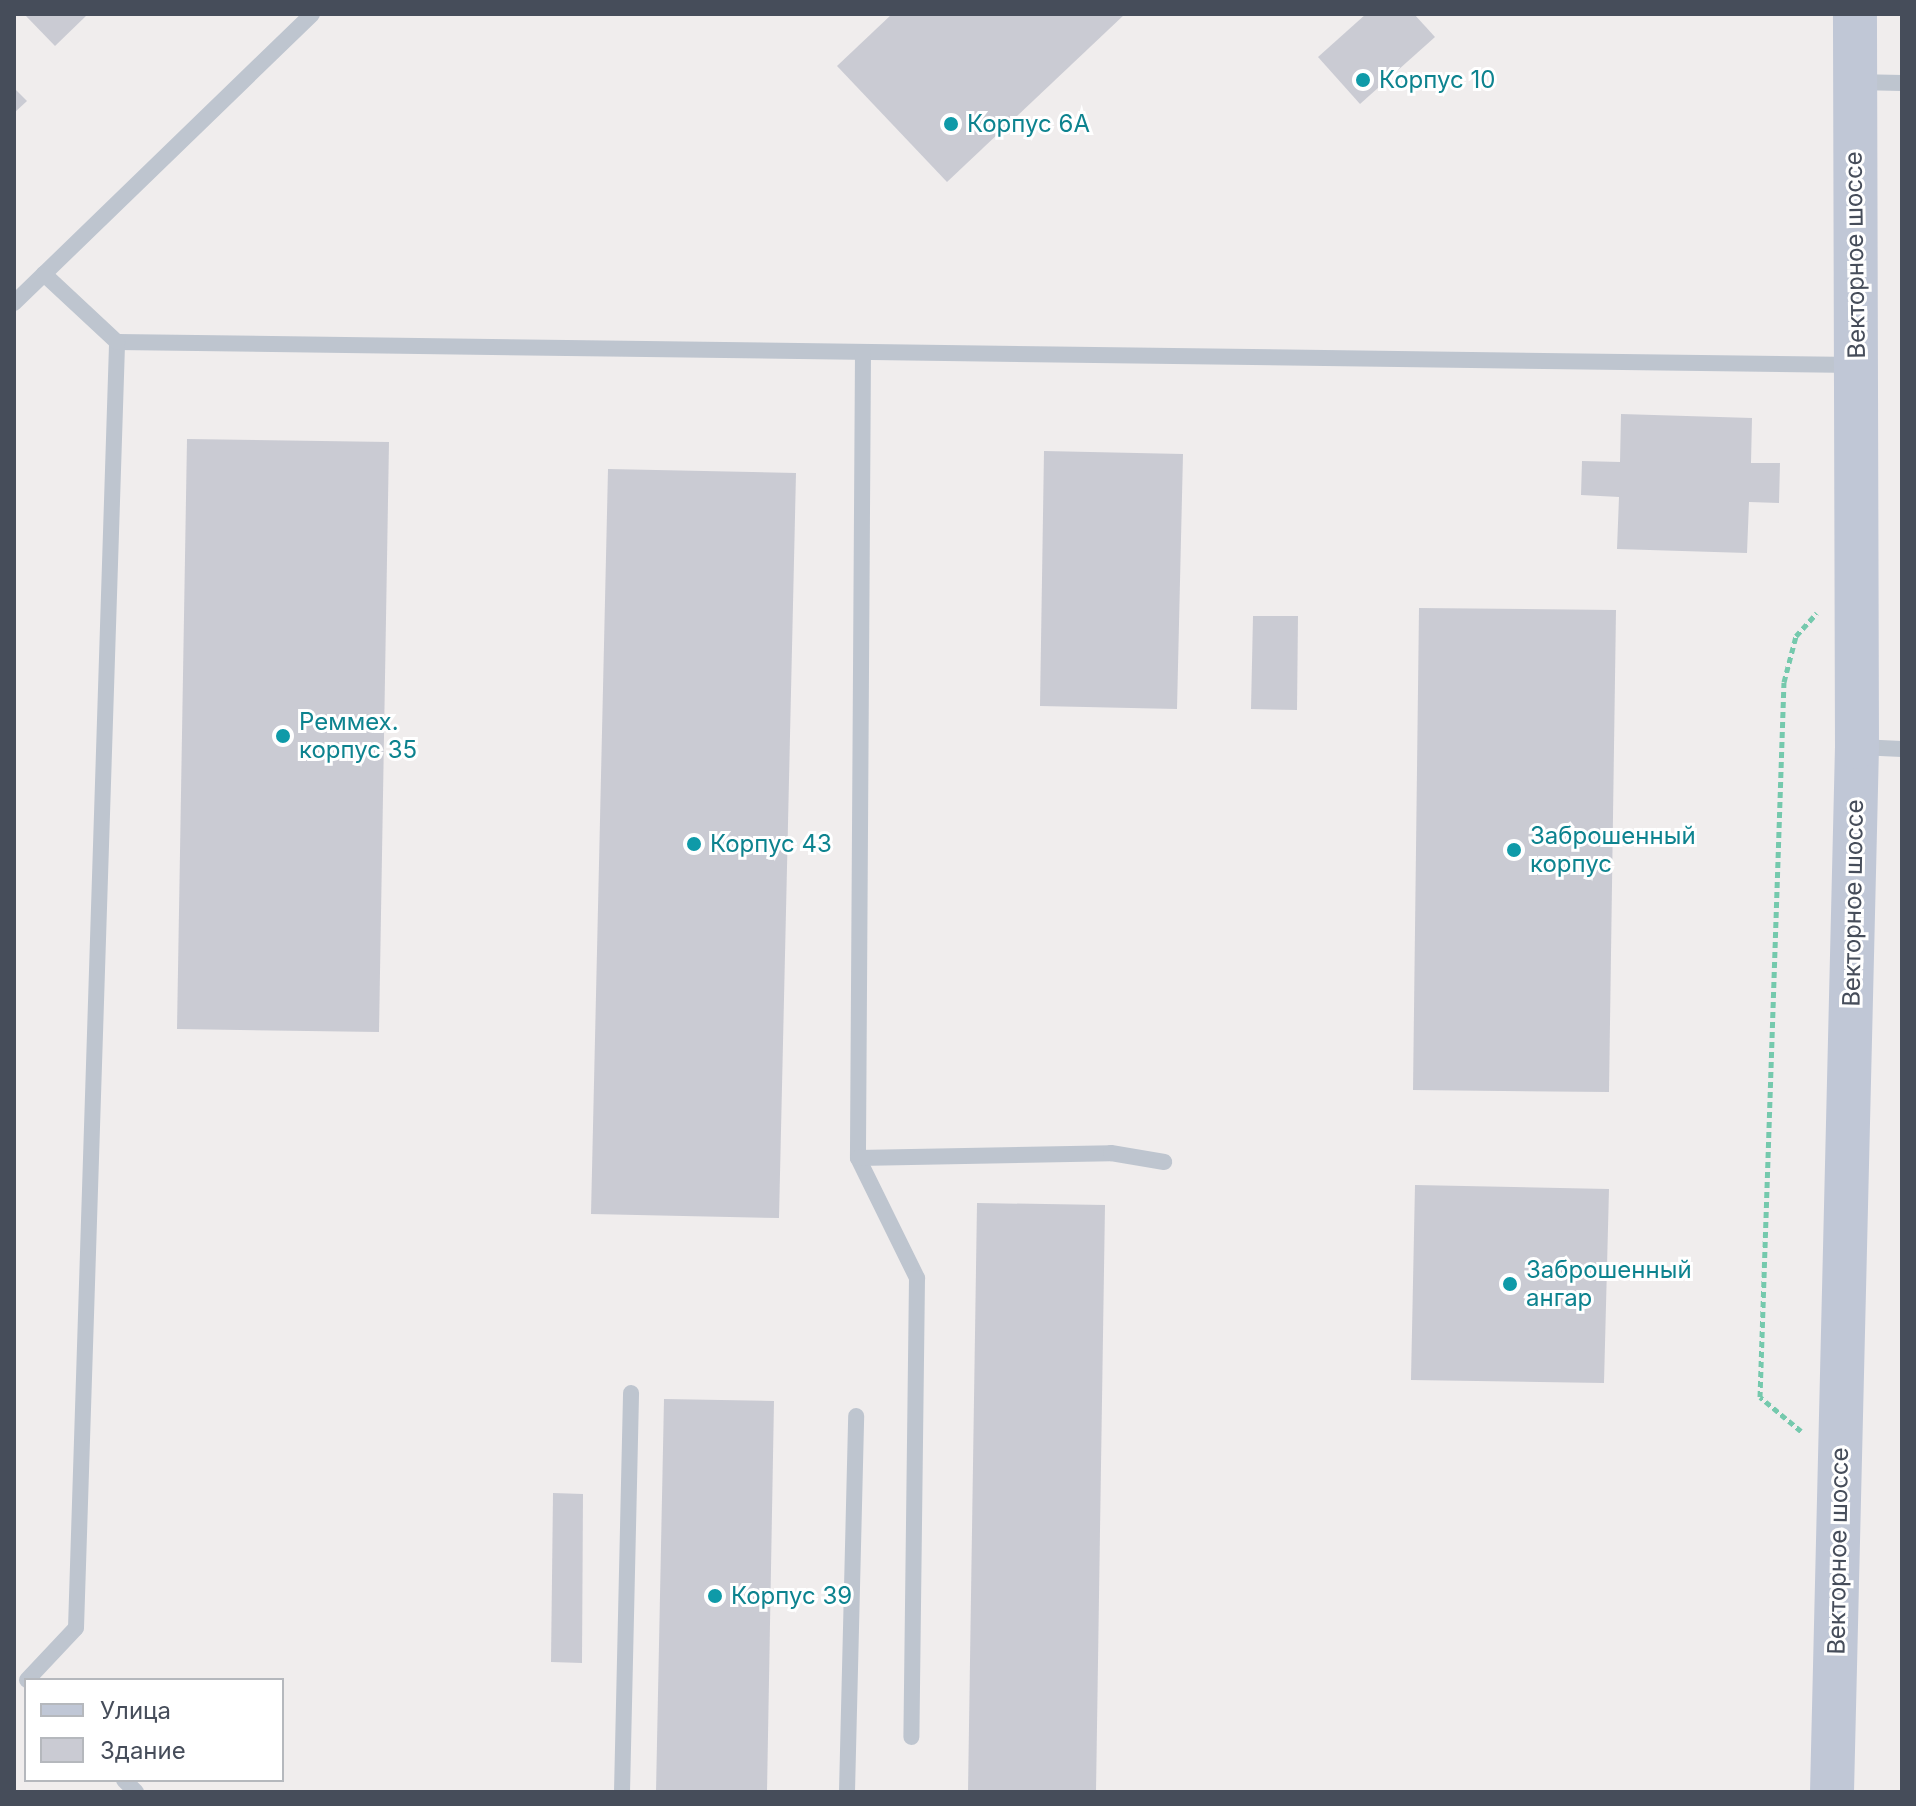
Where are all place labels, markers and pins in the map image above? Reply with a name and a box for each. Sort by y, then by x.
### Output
place label: Корпус 10 [1379,66,1495,94]
marker: Корпус 10 [1354,71,1372,89]
place label: Корпус 6А [967,110,1090,138]
marker: Корпус 6А [942,115,960,133]
place label: Реммех. корпус 35 [299,708,417,764]
marker: Реммех. корпус 35 [274,727,292,745]
place label: Заброшенный корпус [1530,822,1696,878]
place label: Корпус 43 [710,830,832,858]
marker: Корпус 43 [685,835,703,853]
marker: Заброшенный корпус [1505,841,1523,859]
place label: Заброшенный ангар [1526,1256,1692,1312]
marker: Заброшенный ангар [1501,1275,1519,1293]
place label: Корпус 39 [731,1582,852,1610]
marker: Корпус 39 [706,1587,724,1605]

